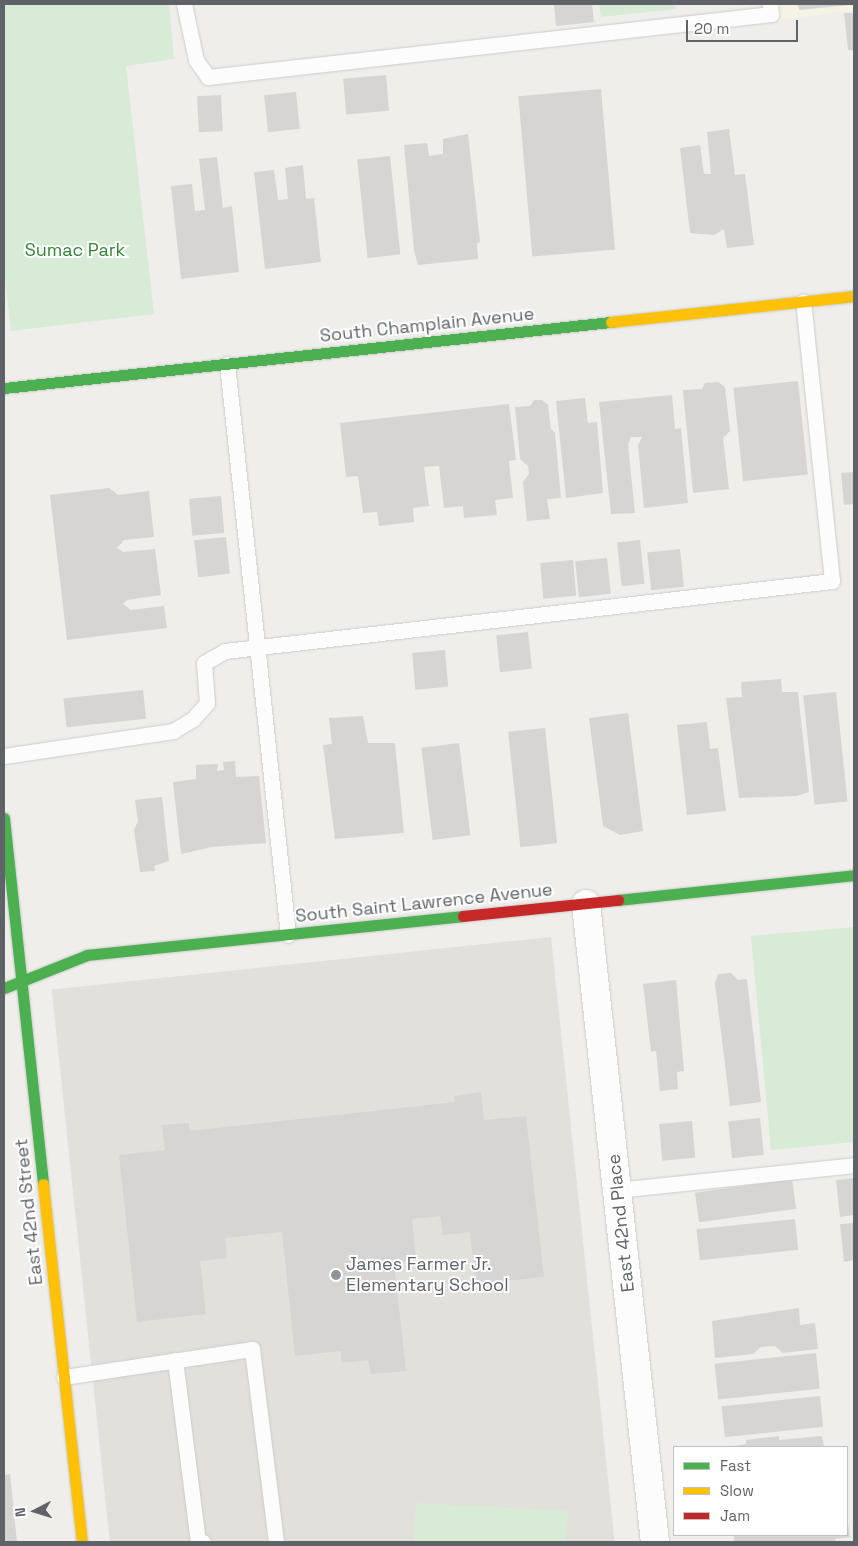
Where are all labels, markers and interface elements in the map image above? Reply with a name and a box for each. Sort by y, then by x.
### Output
scale bar [688,10,800,42]
text: 20 m [694,19,729,38]
park label: Sumac Park [25,239,125,261]
street label: South Champlain Avenue [319,303,535,347]
street label: South Saint Lawrence Avenue [294,879,554,927]
street label: East 42nd Street [11,1138,47,1286]
street label: East 42nd Place [603,1153,639,1293]
place label: James Farmer Jr. Elementary School [346,1254,509,1296]
marker: James Farmer Jr. Elementary School [330,1269,342,1281]
legend [673,1446,848,1536]
text: Fast [720,1456,751,1475]
text: Slow [720,1481,754,1500]
north arrow [10,1486,60,1536]
text: Jam [720,1506,750,1525]
text: N [11,1507,29,1518]

